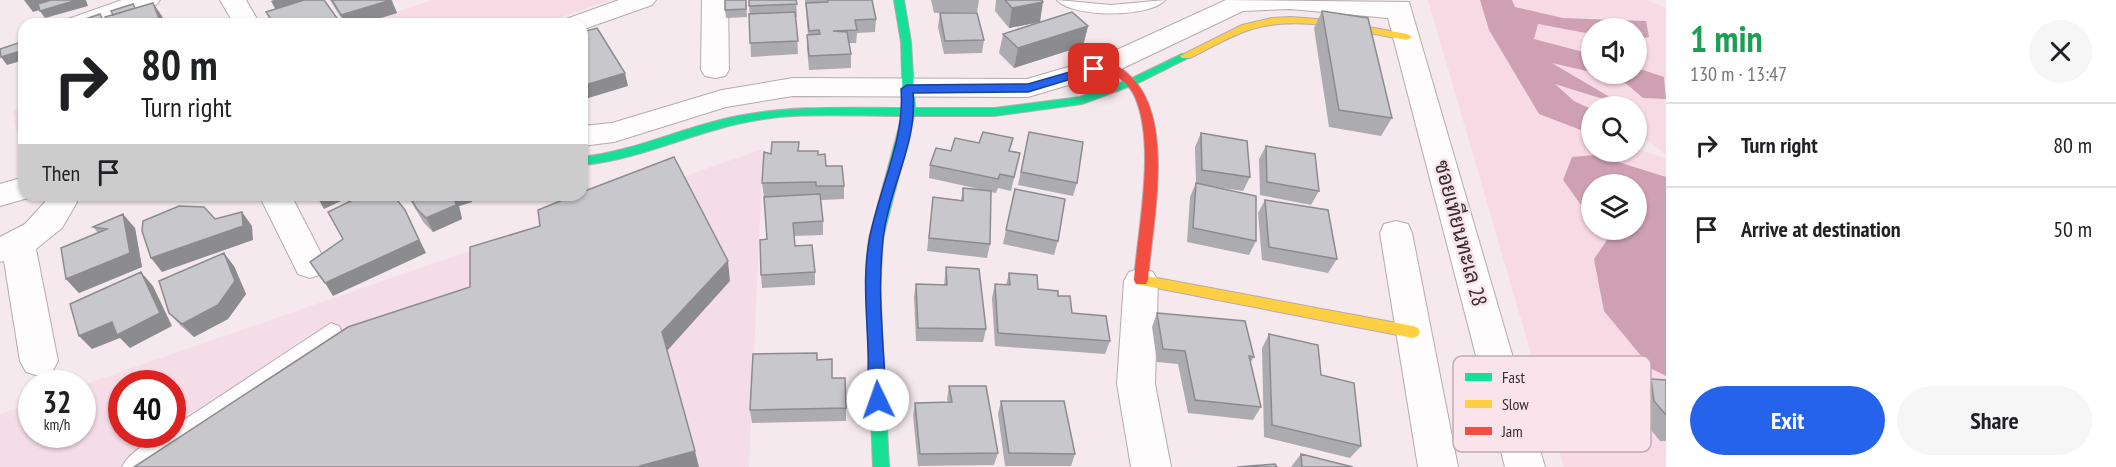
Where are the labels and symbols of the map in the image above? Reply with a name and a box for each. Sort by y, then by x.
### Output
pin [1068,43,1119,94]
street label: ซอยเทียนทะเล 28 [1429,157,1493,309]
legend [1453,356,1651,452]
text: Fast [1502,367,1525,387]
position arrow [846,368,910,432]
speed limit sign: 40 [108,370,186,448]
text: Slow [1502,394,1529,414]
text: Jam [1501,421,1523,441]

